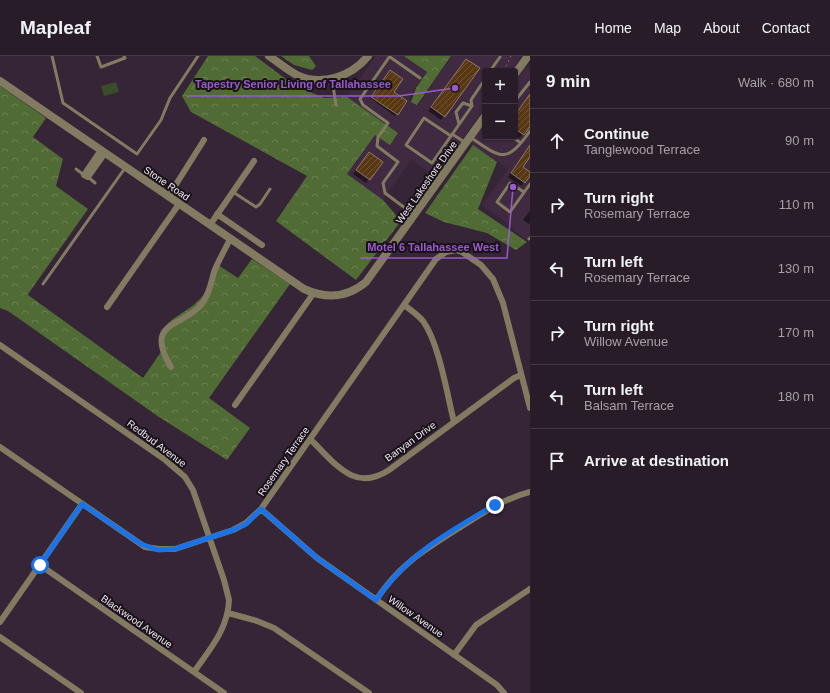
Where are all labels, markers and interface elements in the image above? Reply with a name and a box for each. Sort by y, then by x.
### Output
text: Mapleaf [20,17,91,38]
text: Home [595,20,632,36]
text: Map [654,20,681,36]
text: About [703,20,740,36]
text: Contact [762,20,810,36]
map controls [482,68,518,140]
button: + [482,68,518,104]
text: 9 min [546,72,590,91]
callout: Tapestry Senior Living of Tallahassee [188,73,399,96]
text: Walk · 680 m [738,75,814,90]
text: Tapestry Senior Living of Tallahassee [195,78,391,90]
button: − [482,104,518,140]
text: Continue [584,125,649,142]
icon: ahead [546,130,568,152]
text: 90 m [785,133,814,148]
street label: West Lakeshore Drive [394,139,459,226]
text: Tanglewood Terrace [584,142,700,157]
street label: Stone Road [142,164,192,203]
text: Turn right [584,189,654,206]
icon: right [546,194,568,216]
text: 110 m [779,197,814,212]
text: Rosemary Terrace [584,206,690,221]
callout: Motel 6 Tallahassee West [360,235,507,258]
text: Motel 6 Tallahassee West [367,241,499,253]
text: Turn left [584,253,643,270]
icon: left [546,258,568,280]
text: 130 m [778,261,814,276]
text: Rosemary Terrace [584,270,690,285]
text: Turn right [584,317,654,334]
icon: right [546,322,568,344]
text: 170 m [778,325,814,340]
text: Willow Avenue [584,334,668,349]
text: Turn left [584,381,643,398]
icon: left [546,386,568,408]
text: 180 m [778,389,814,404]
text: Balsam Terrace [584,398,674,413]
street label: Redbud Avenue [125,418,189,469]
street label: Banyan Drive [383,419,438,463]
street label: Rosemary Terrace [256,424,312,498]
icon: arrive [546,450,568,472]
text: Arrive at destination [584,452,729,469]
route end [486,496,504,514]
route start [31,556,49,574]
street label: Blackwood Avenue [99,593,175,650]
street label: Willow Avenue [386,593,446,640]

